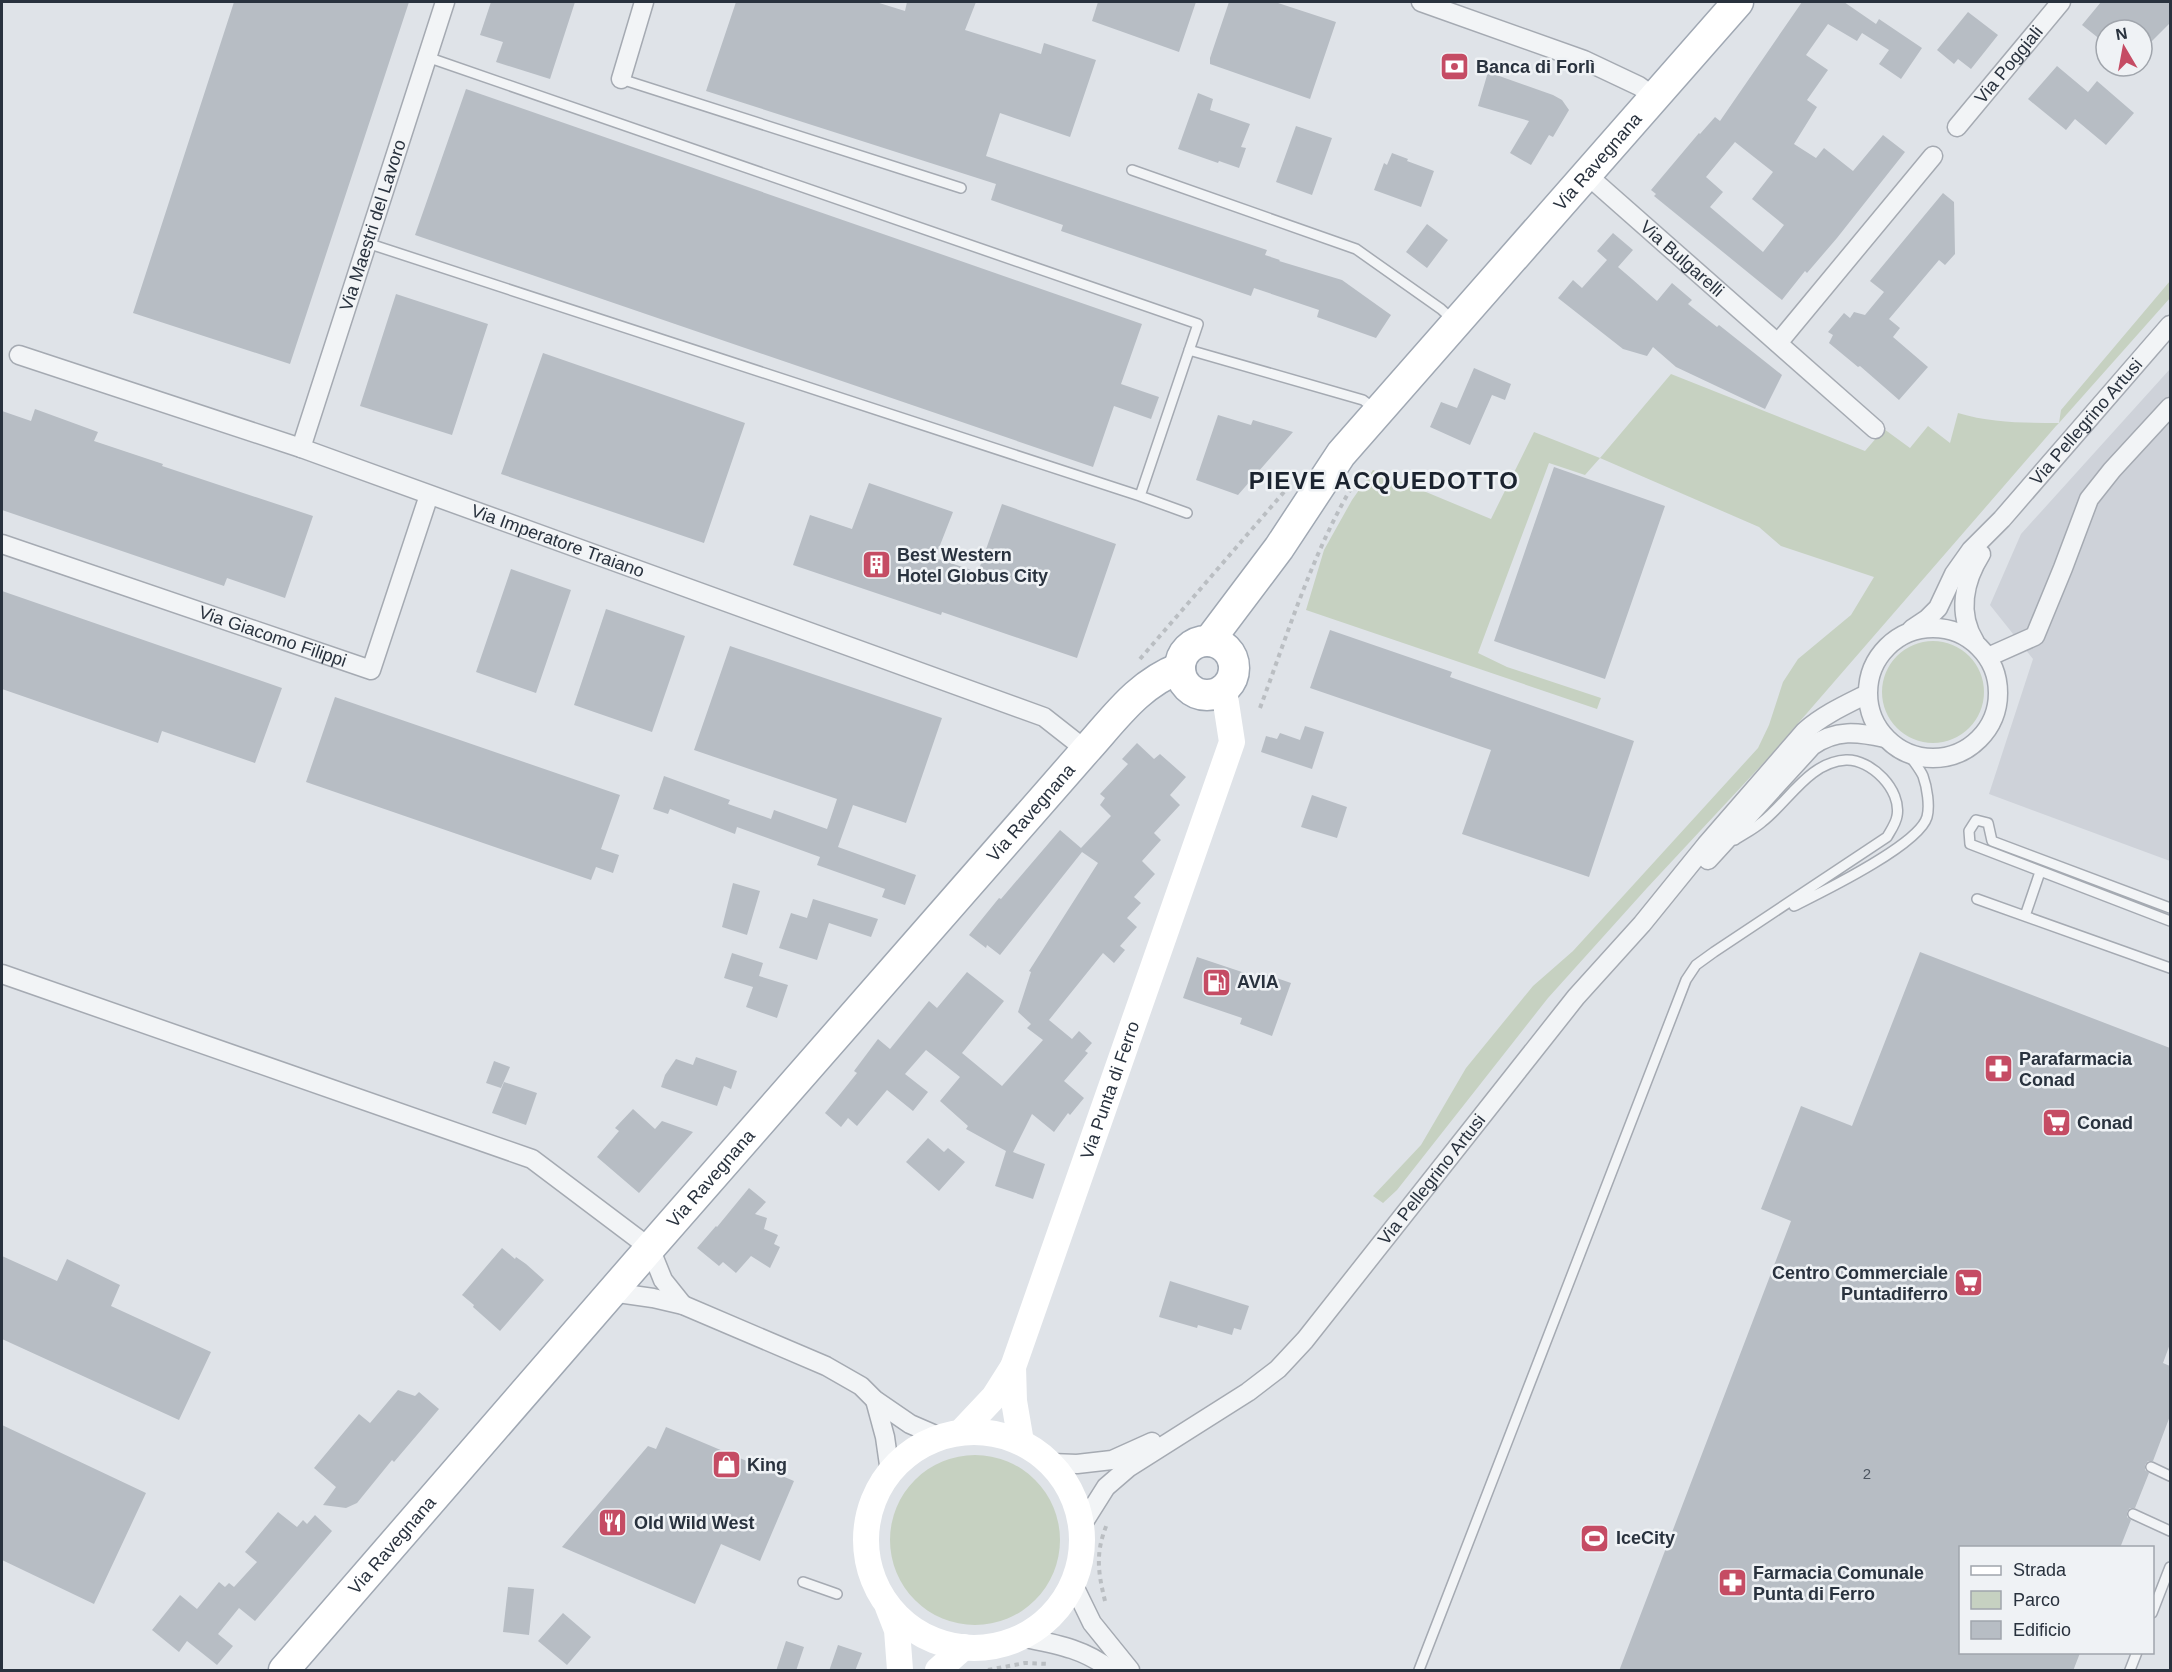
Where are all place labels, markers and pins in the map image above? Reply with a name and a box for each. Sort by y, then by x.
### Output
bank icon: Banca di Forlì [1439,51,1471,83]
place label: Banca di Forlì [1476,57,1595,77]
place label: Best Western Hotel Globus City [897,545,1048,586]
building icon: Best Western Hotel Globus City [860,549,892,581]
fuel station icon: AVIA [1200,966,1232,998]
place label: AVIA [1237,972,1279,992]
place label: Parafarmacia Conad [2019,1049,2133,1090]
pharmacy icon: Parafarmacia Conad [1982,1053,2014,1085]
supermarket icon: Conad [2040,1107,2072,1139]
place label: Conad [2077,1113,2133,1133]
place label: Centro Commerciale Puntadiferro [1772,1263,1948,1304]
supermarket icon: Centro Commerciale Puntadiferro [1953,1267,1985,1299]
shop icon: King [710,1449,742,1481]
place label: King [747,1455,787,1475]
restaurant icon: Old Wild West [597,1507,629,1539]
place label: Old Wild West [634,1513,755,1533]
sports icon: IceCity [1579,1522,1611,1554]
place label: IceCity [1616,1528,1675,1548]
place label: Farmacia Comunale Punta di Ferro [1753,1563,1924,1604]
pharmacy icon: Farmacia Comunale Punta di Ferro [1716,1567,1748,1599]

